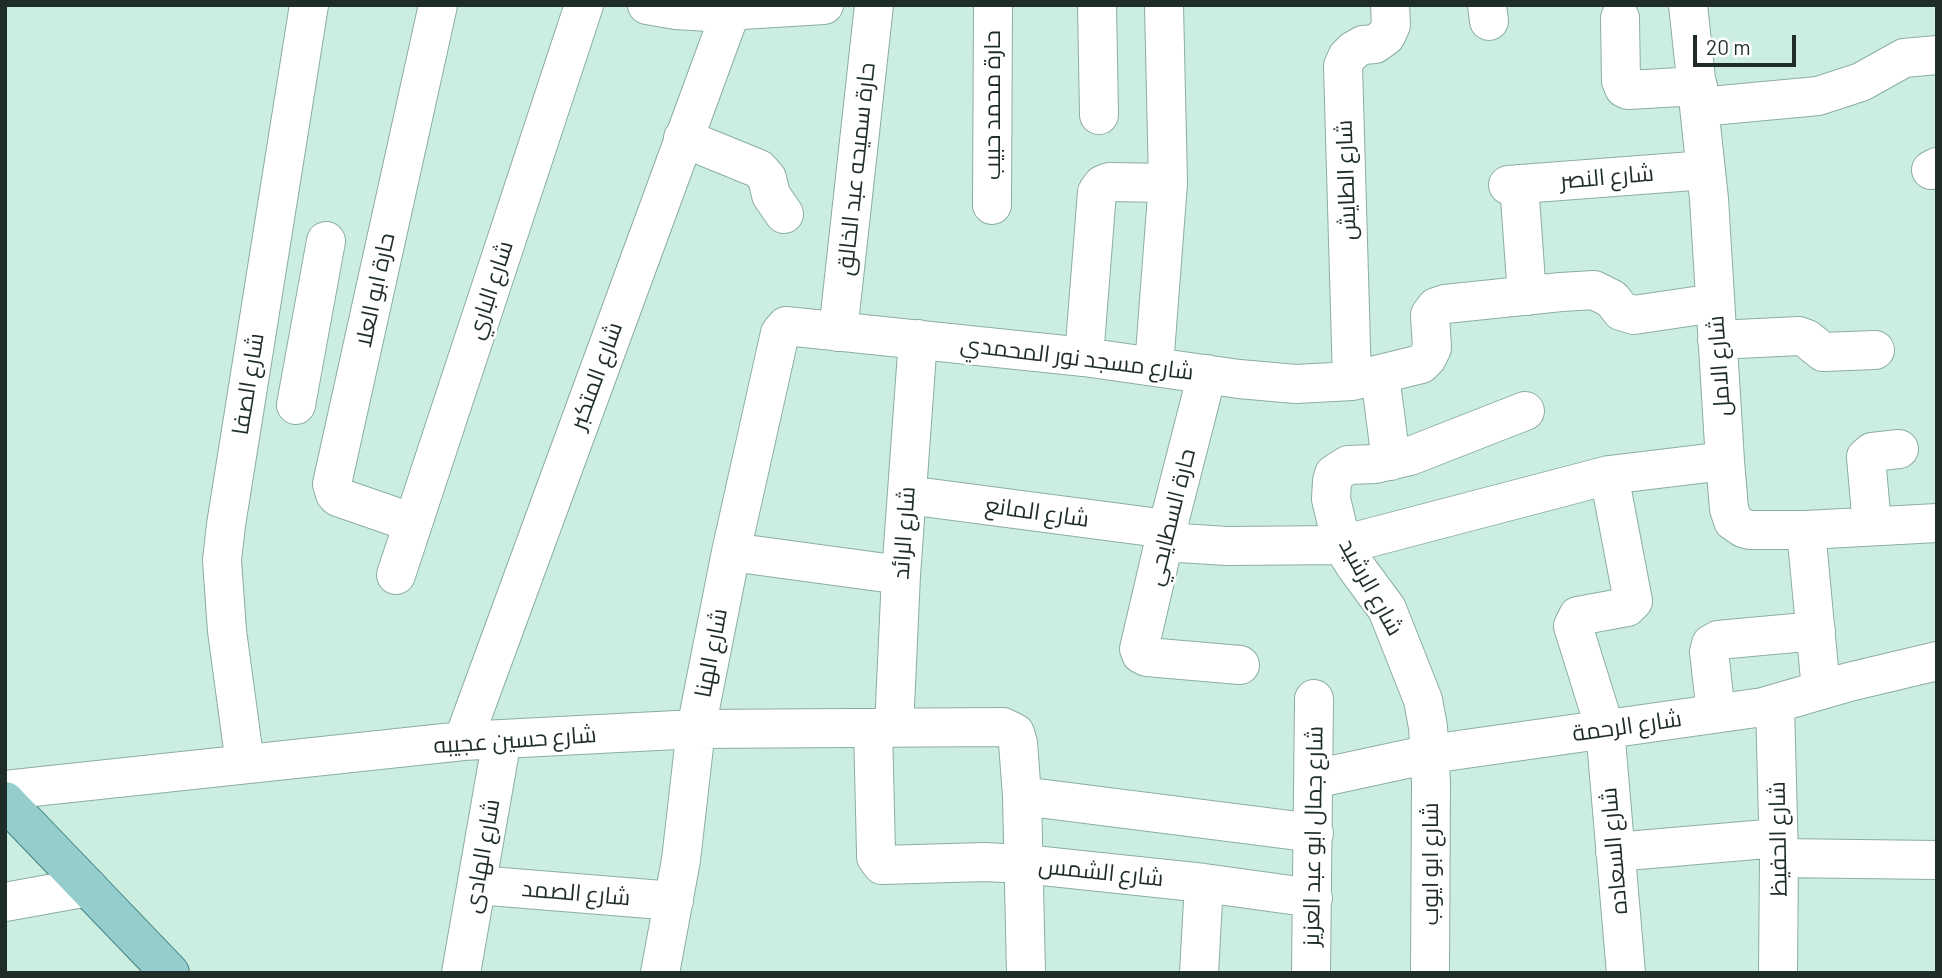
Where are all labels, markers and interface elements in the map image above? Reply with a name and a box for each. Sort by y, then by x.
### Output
scale bar [1697,21,1800,65]
street label: حارة محمد حبيب [978,30,1006,180]
text: 20 m [1706,34,1751,59]
street label: حارة سميحه عبد الخالق [831,61,881,277]
street label: شارع الطايش [1330,119,1362,241]
street label: شارع النصر [1559,159,1655,195]
street label: حارة ابو العلا [349,230,401,350]
street label: شارع الباري [461,237,519,343]
street label: شارع الامل [1702,315,1736,417]
street label: شارع المتكبر [564,318,628,434]
street label: شارع مسجد نور المحمدي [959,330,1195,386]
street label: شارع الصفا [226,331,270,437]
street label: حارة السطايحي [1141,446,1201,588]
street label: شارع الرائد [887,486,921,580]
street label: شارع المانع [983,491,1091,533]
street label: شارع الرشيد [1333,534,1409,640]
street label: شارع الهنا [689,606,733,700]
street label: شارع الرحمة [1571,705,1683,747]
street label: شارع حسين عجيبه [433,721,597,759]
street label: شارع جمال ابو عبد العزيز [1297,725,1329,947]
street label: شارع الحفيظ [1763,781,1793,897]
street label: شارع السعاده [1595,786,1633,916]
street label: شارع الهادى [458,797,506,915]
street label: شارع ابو ايوب [1416,802,1444,926]
street label: شارع الشمس [1037,852,1165,892]
street label: شارع الصمد [520,874,632,912]

